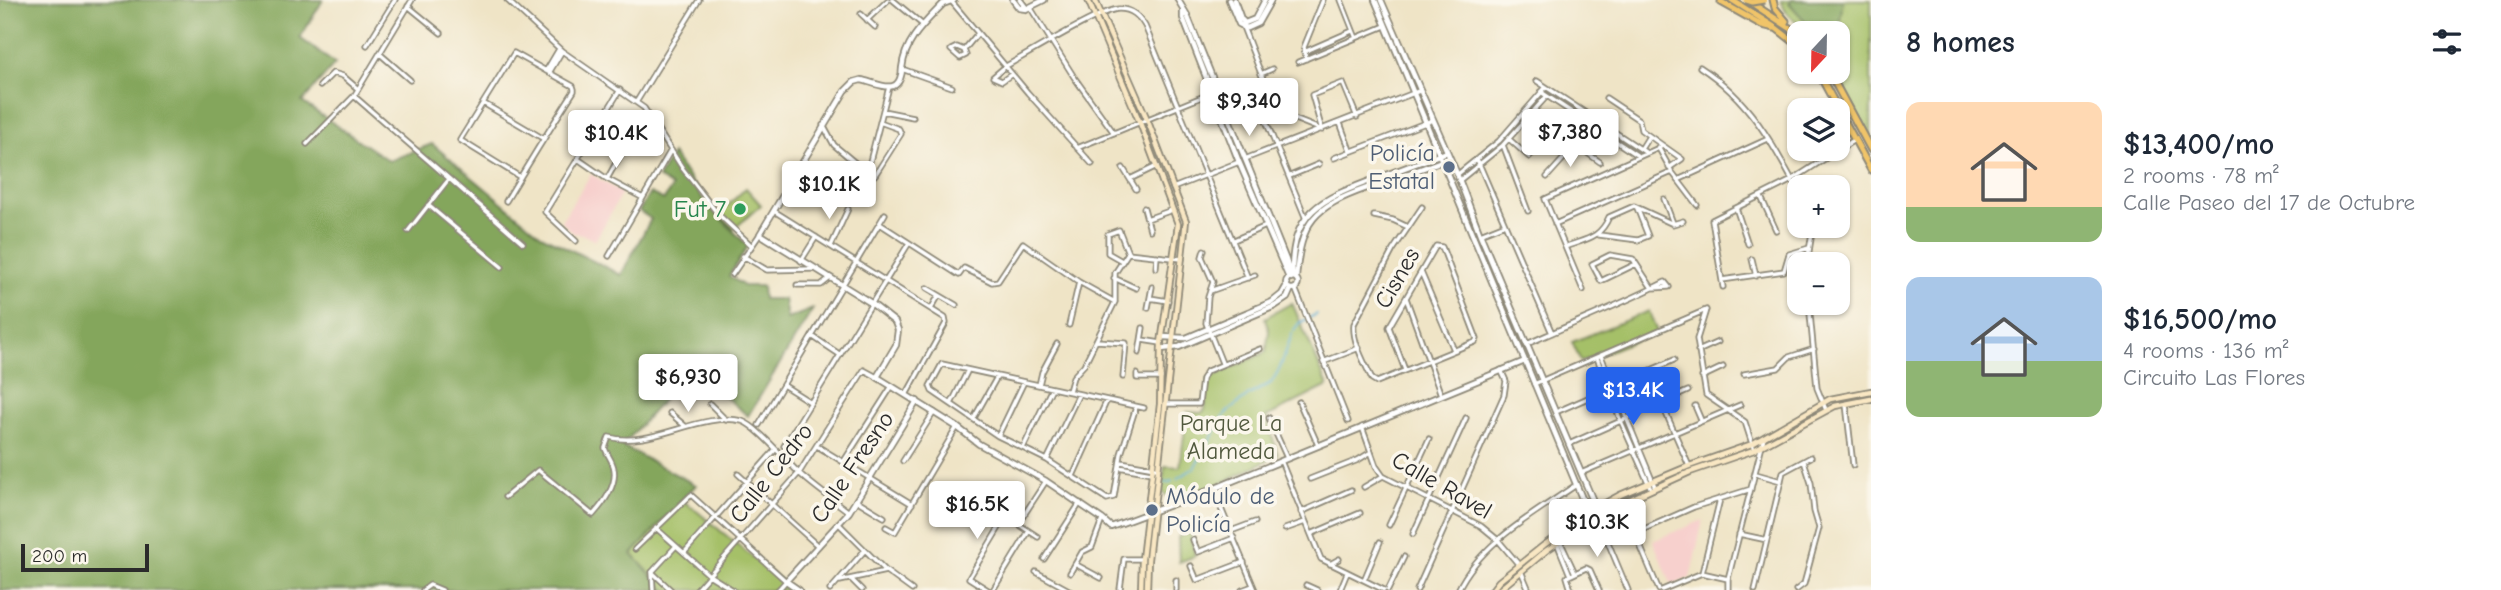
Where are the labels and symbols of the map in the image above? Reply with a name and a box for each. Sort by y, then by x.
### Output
north arrow [1787,21,1850,84]
pin: $9,340 [1192,78,1306,138]
pin: $10.4K [559,110,673,170]
pin: $7,380 [1513,110,1627,169]
place label: Policía Estatal [1368,139,1435,195]
marker: Policía Estatal [1441,159,1457,175]
pin: $10.1K [772,162,886,221]
place label: Fut 7 [674,195,726,223]
marker: Fut 7 [732,201,748,217]
street label: Cisnes [1369,243,1425,313]
pin: $6,930 [631,354,745,414]
pin: $13.4K [1576,368,1690,427]
street label: Calle Fresno [804,406,900,528]
park label: Parque La Alameda [1180,409,1282,465]
street label: Calle Cedro [723,418,819,528]
street label: Calle Ravel [1387,445,1497,525]
pin: $16.5K [920,482,1034,541]
place label: Módulo de Policía [1166,482,1275,538]
pin: $10.3K [1540,500,1654,559]
marker: Módulo de Policía [1144,502,1160,518]
scale bar [21,541,149,573]

